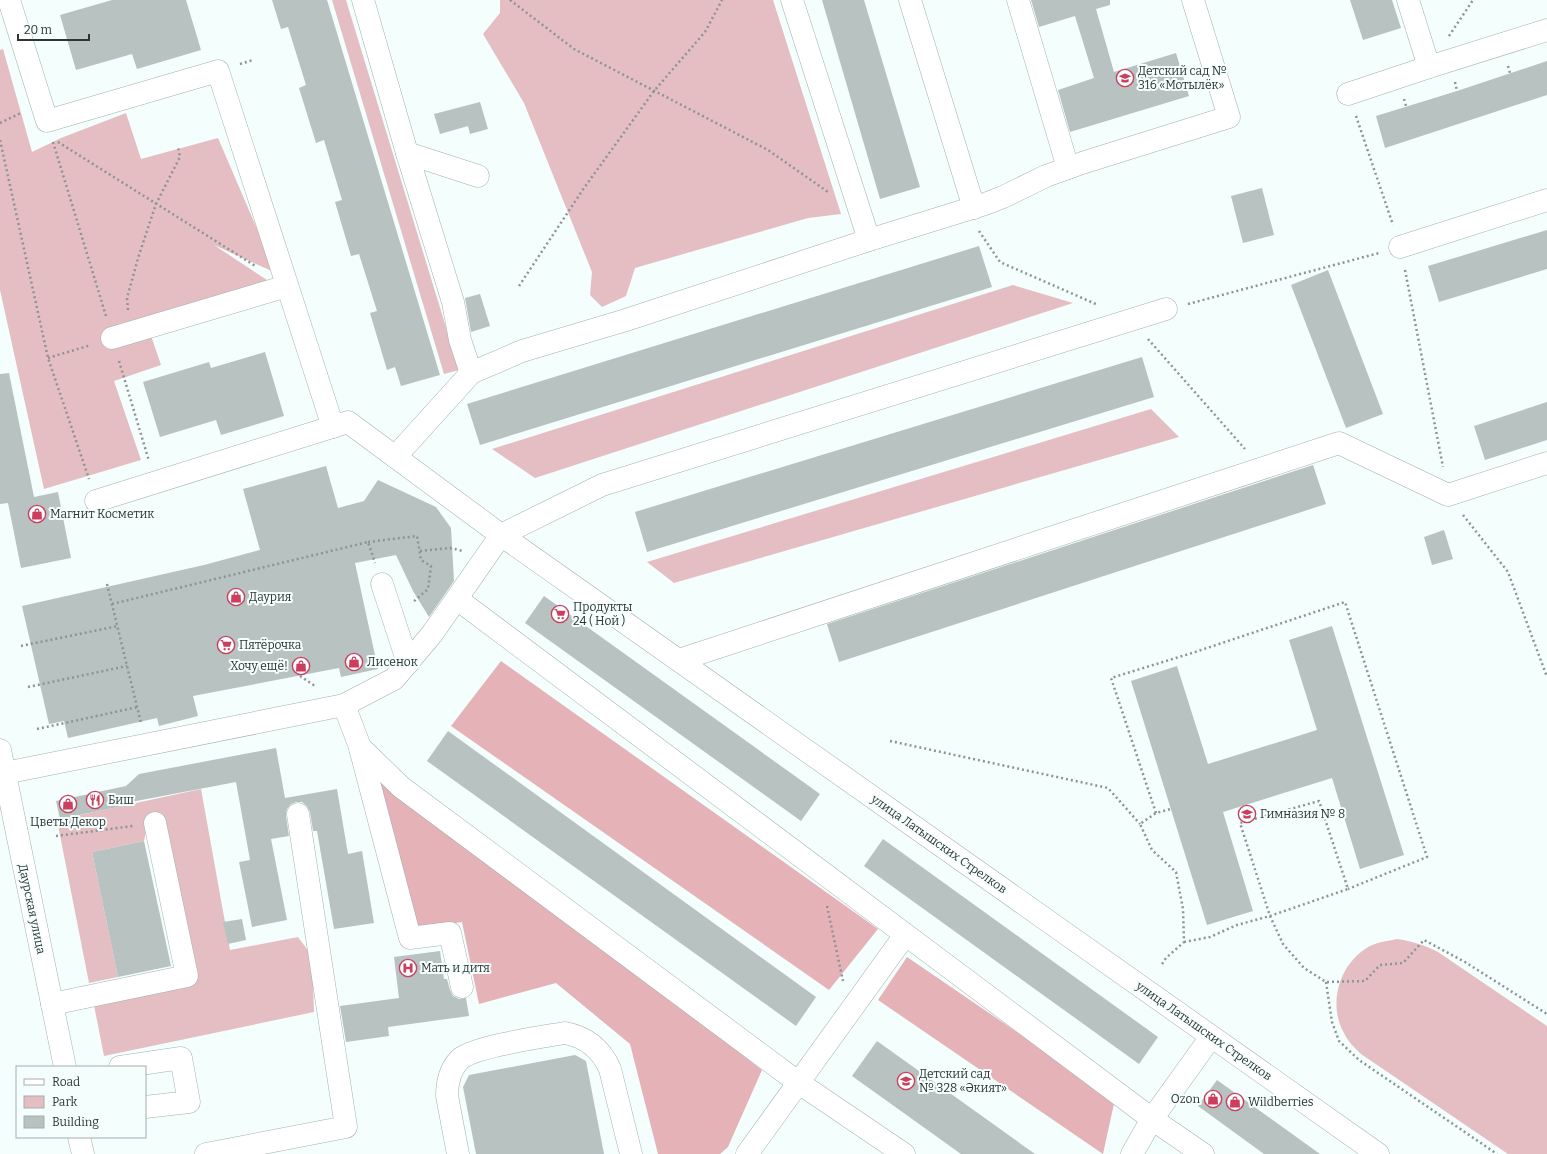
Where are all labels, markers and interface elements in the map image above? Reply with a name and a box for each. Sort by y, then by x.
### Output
scale bar [18,16,89,42]
text: 20 m [24,23,53,37]
place label: Детский сад № 316 «Мотылёк» [1138,64,1227,92]
school or university icon: Детский сад № 316 «Мотылёк» [1115,68,1135,88]
shop icon: Магнит Косметик [27,504,47,524]
place label: Магнит Косметик [50,507,154,521]
shop icon: Даурия [226,587,246,607]
place label: Даурия [249,590,292,604]
place label: Продукты 24 ( Ной ) [573,600,633,628]
supermarket icon: Продукты 24 ( Ной ) [550,604,570,624]
supermarket icon: Пятёрочка [216,635,236,655]
place label: Пятёрочка [239,638,302,652]
shop icon: Лисенок [344,652,364,672]
place label: Лисенок [367,655,418,669]
shop icon: Хочу ещё! [291,656,311,676]
place label: Хочу ещё! [230,659,288,673]
restaurant icon: Биш [85,790,105,810]
street label: улица Латышских Стрелков [868,791,1010,896]
place label: Биш [108,793,134,807]
shop icon: Цветы Декор [58,794,78,814]
school or university icon: Гимназия № 8 [1237,804,1257,824]
place label: Гимназия № 8 [1260,807,1345,821]
place label: Цветы Декор [30,815,106,829]
street label: Даурская улица [16,863,48,956]
hospital icon: Мать и дитя [398,958,418,978]
place label: Мать и дитя [421,961,490,975]
street label: улица Латышских Стрелков [1133,978,1275,1083]
legend [16,1066,146,1138]
place label: Детский сад № 328 «Әкият» [919,1067,1007,1095]
school or university icon: Детский сад № 328 «Әкият» [896,1071,916,1091]
text: Road [52,1075,80,1089]
shop icon: Ozon [1203,1089,1223,1109]
place label: Ozon [1171,1092,1200,1106]
shop icon: Wildberries [1225,1092,1245,1112]
text: Park [52,1095,78,1109]
place label: Wildberries [1248,1095,1314,1109]
text: Building [52,1115,99,1129]

